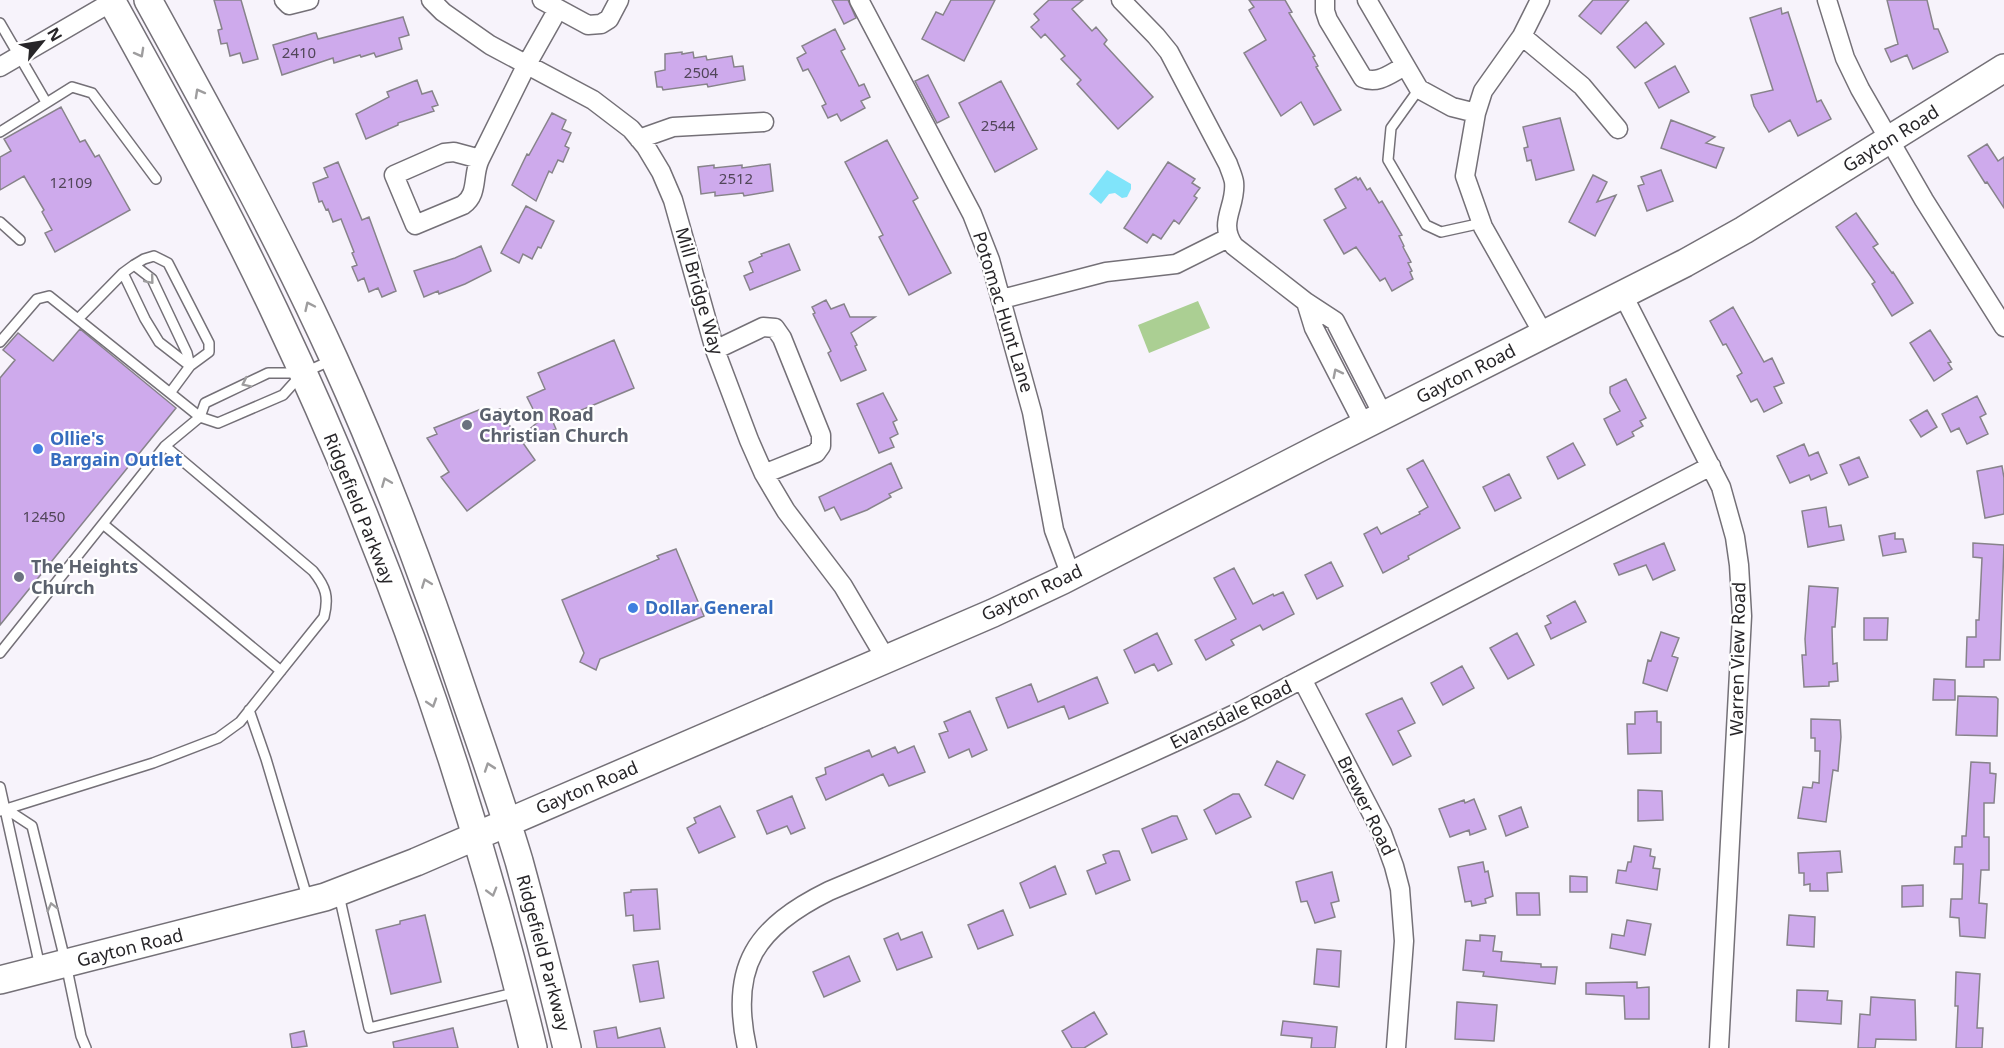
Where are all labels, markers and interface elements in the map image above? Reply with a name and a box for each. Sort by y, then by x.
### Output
north arrow [12,12,72,72]
text: N [42,23,68,46]
house number: 2410 [282,42,316,62]
one-way arrow [133,47,144,57]
house number: 2504 [684,62,719,82]
one-way arrow [195,89,206,99]
street label: Gayton Road [1838,99,1943,177]
house number: 2544 [981,115,1016,135]
house number: 2512 [719,168,753,188]
house number: 12109 [50,172,92,192]
street label: Mill Bridge Way [670,224,730,358]
street label: Potomac Hunt Lane [968,228,1040,395]
one-way arrow [143,273,154,284]
one-way arrow [304,302,316,313]
street label: Gayton Road [1412,338,1519,409]
one-way arrow [1333,369,1344,380]
one-way arrow [242,376,253,387]
place label: Gayton Road Christian Church [479,402,629,447]
marker: Gayton Road Christian Church [460,418,474,432]
place label: Ollie's Bargain Outlet [50,426,182,471]
street label: Ridgefield Parkway [319,429,402,589]
marker: Ollie's Bargain Outlet [31,442,45,456]
one-way arrow [381,477,393,488]
house number: 12450 [23,506,65,526]
place label: The Heights Church [31,554,138,599]
street label: Gayton Road [977,558,1086,626]
marker: The Heights Church [12,570,26,584]
one-way arrow [420,578,433,589]
street label: Warren View Road [1724,582,1750,736]
place label: Dollar General [645,595,774,619]
marker: Dollar General [626,601,640,615]
street label: Evansdale Road [1166,674,1296,754]
one-way arrow [425,697,437,708]
street label: Brewer Road [1332,752,1401,859]
street label: Gayton Road [532,755,641,819]
one-way arrow [483,762,496,773]
street label: Ridgefield Parkway [512,872,577,1034]
one-way arrow [485,886,497,897]
one-way arrow [47,903,60,913]
street label: Gayton Road [74,922,185,972]

